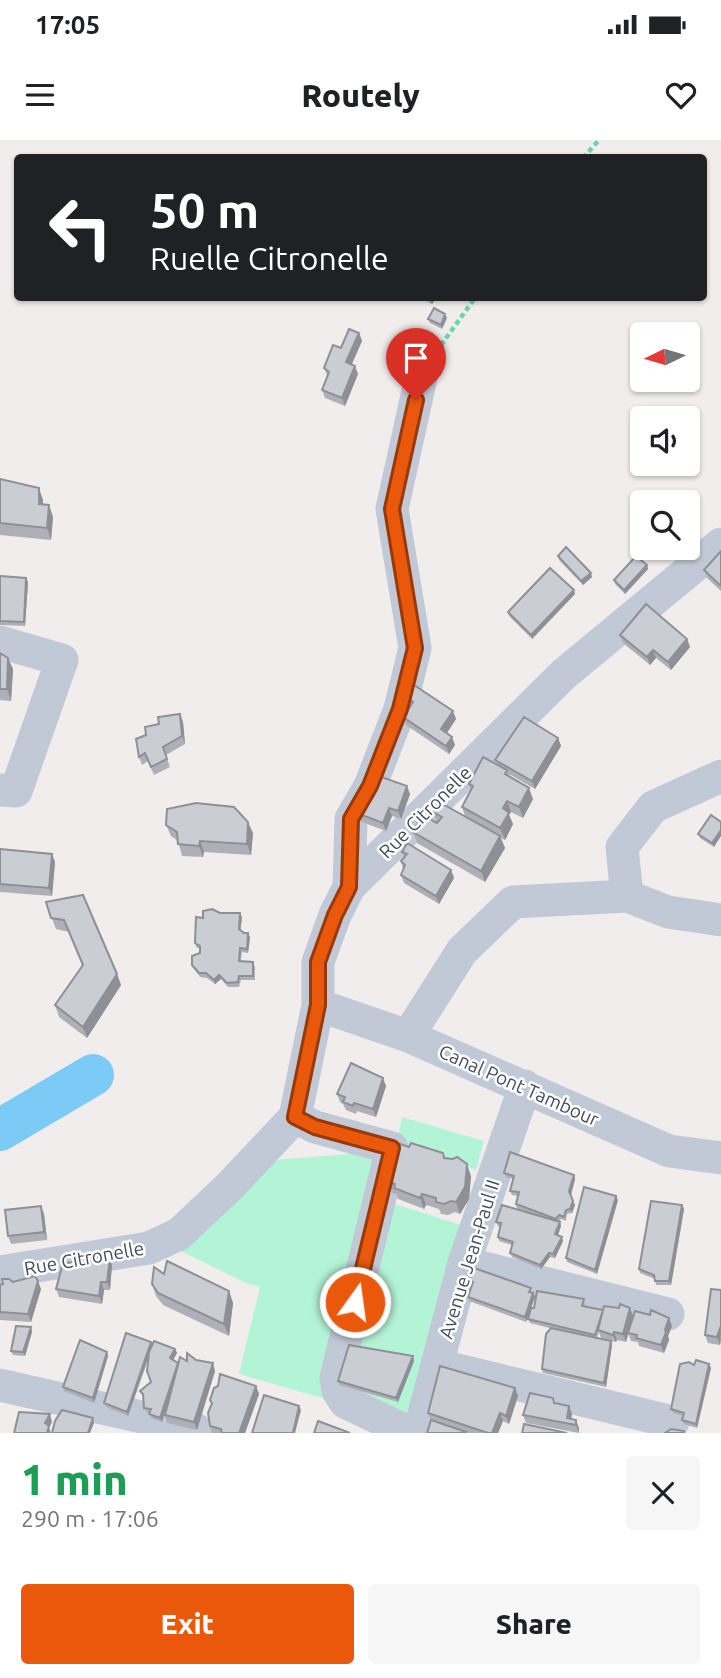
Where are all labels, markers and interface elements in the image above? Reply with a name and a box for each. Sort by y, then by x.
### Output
text: 17:05 [35,10,100,39]
icon: menu [21,76,59,114]
icon: heart [662,76,700,114]
text: Routely [301,77,420,113]
icon: left [35,182,126,273]
text: 50 m [150,182,259,237]
text: Ruelle Citronelle [150,240,389,276]
north arrow [630,322,700,392]
map controls [630,322,700,560]
pin [386,328,446,400]
icon: arrive [397,339,435,377]
button: sound [630,406,700,476]
button: search [630,490,700,560]
street label: Rue Citronelle [374,761,476,863]
street label: Canal Pont Tambour [436,1040,602,1130]
street label: Avenue Jean-Paul II [434,1177,504,1341]
street label: Rue Citronelle [22,1237,146,1279]
position arrow [318,1265,392,1339]
text: 1 min [21,1456,128,1503]
button: close [626,1456,700,1530]
text: 290 m · 17:06 [21,1506,159,1531]
button: Exit [21,1584,354,1664]
button: Share [368,1584,700,1664]

